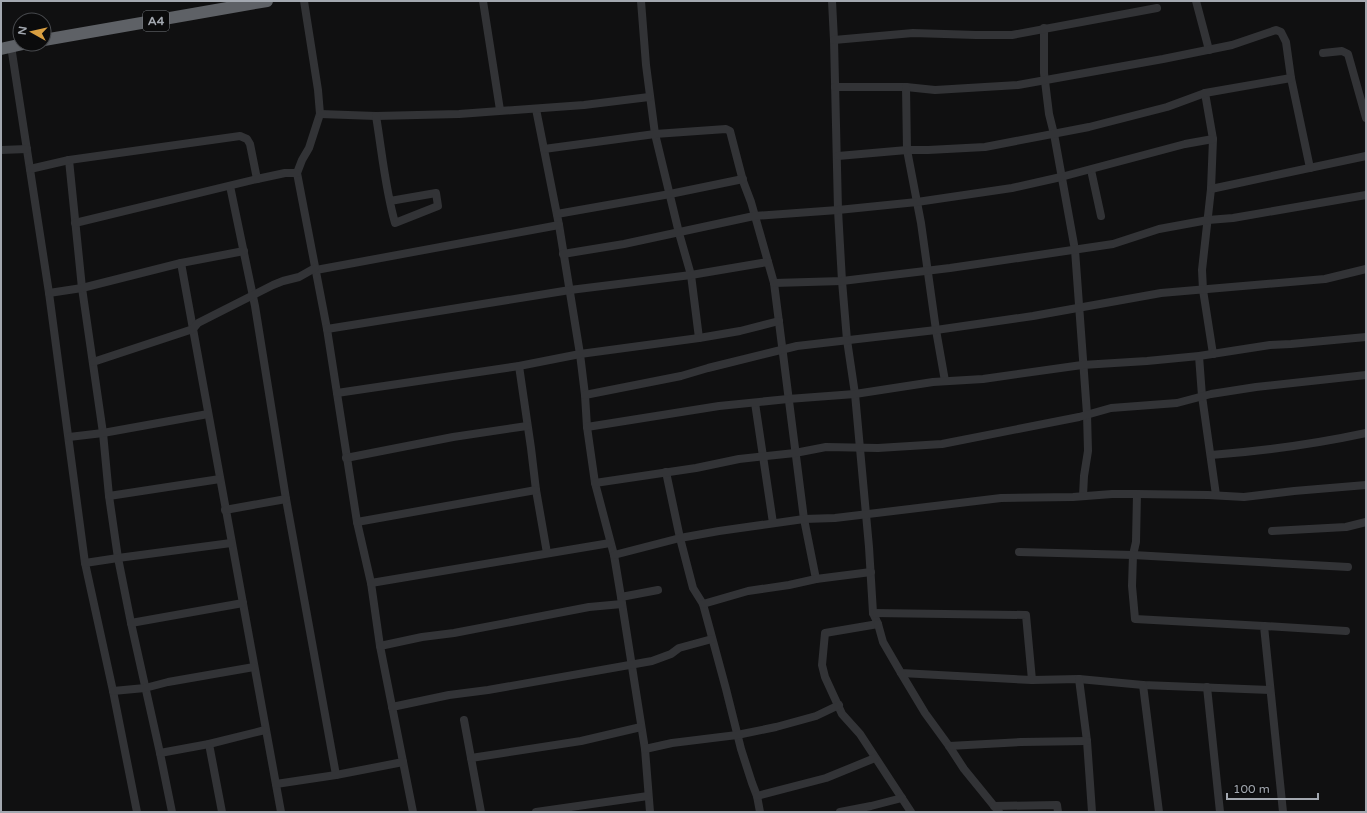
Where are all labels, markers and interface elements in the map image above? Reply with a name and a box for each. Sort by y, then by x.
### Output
road number: A4 [143,11,169,31]
north arrow [12,12,52,52]
text: N [16,25,30,36]
scale bar [1227,775,1318,801]
text: 100 m [1233,782,1270,796]

